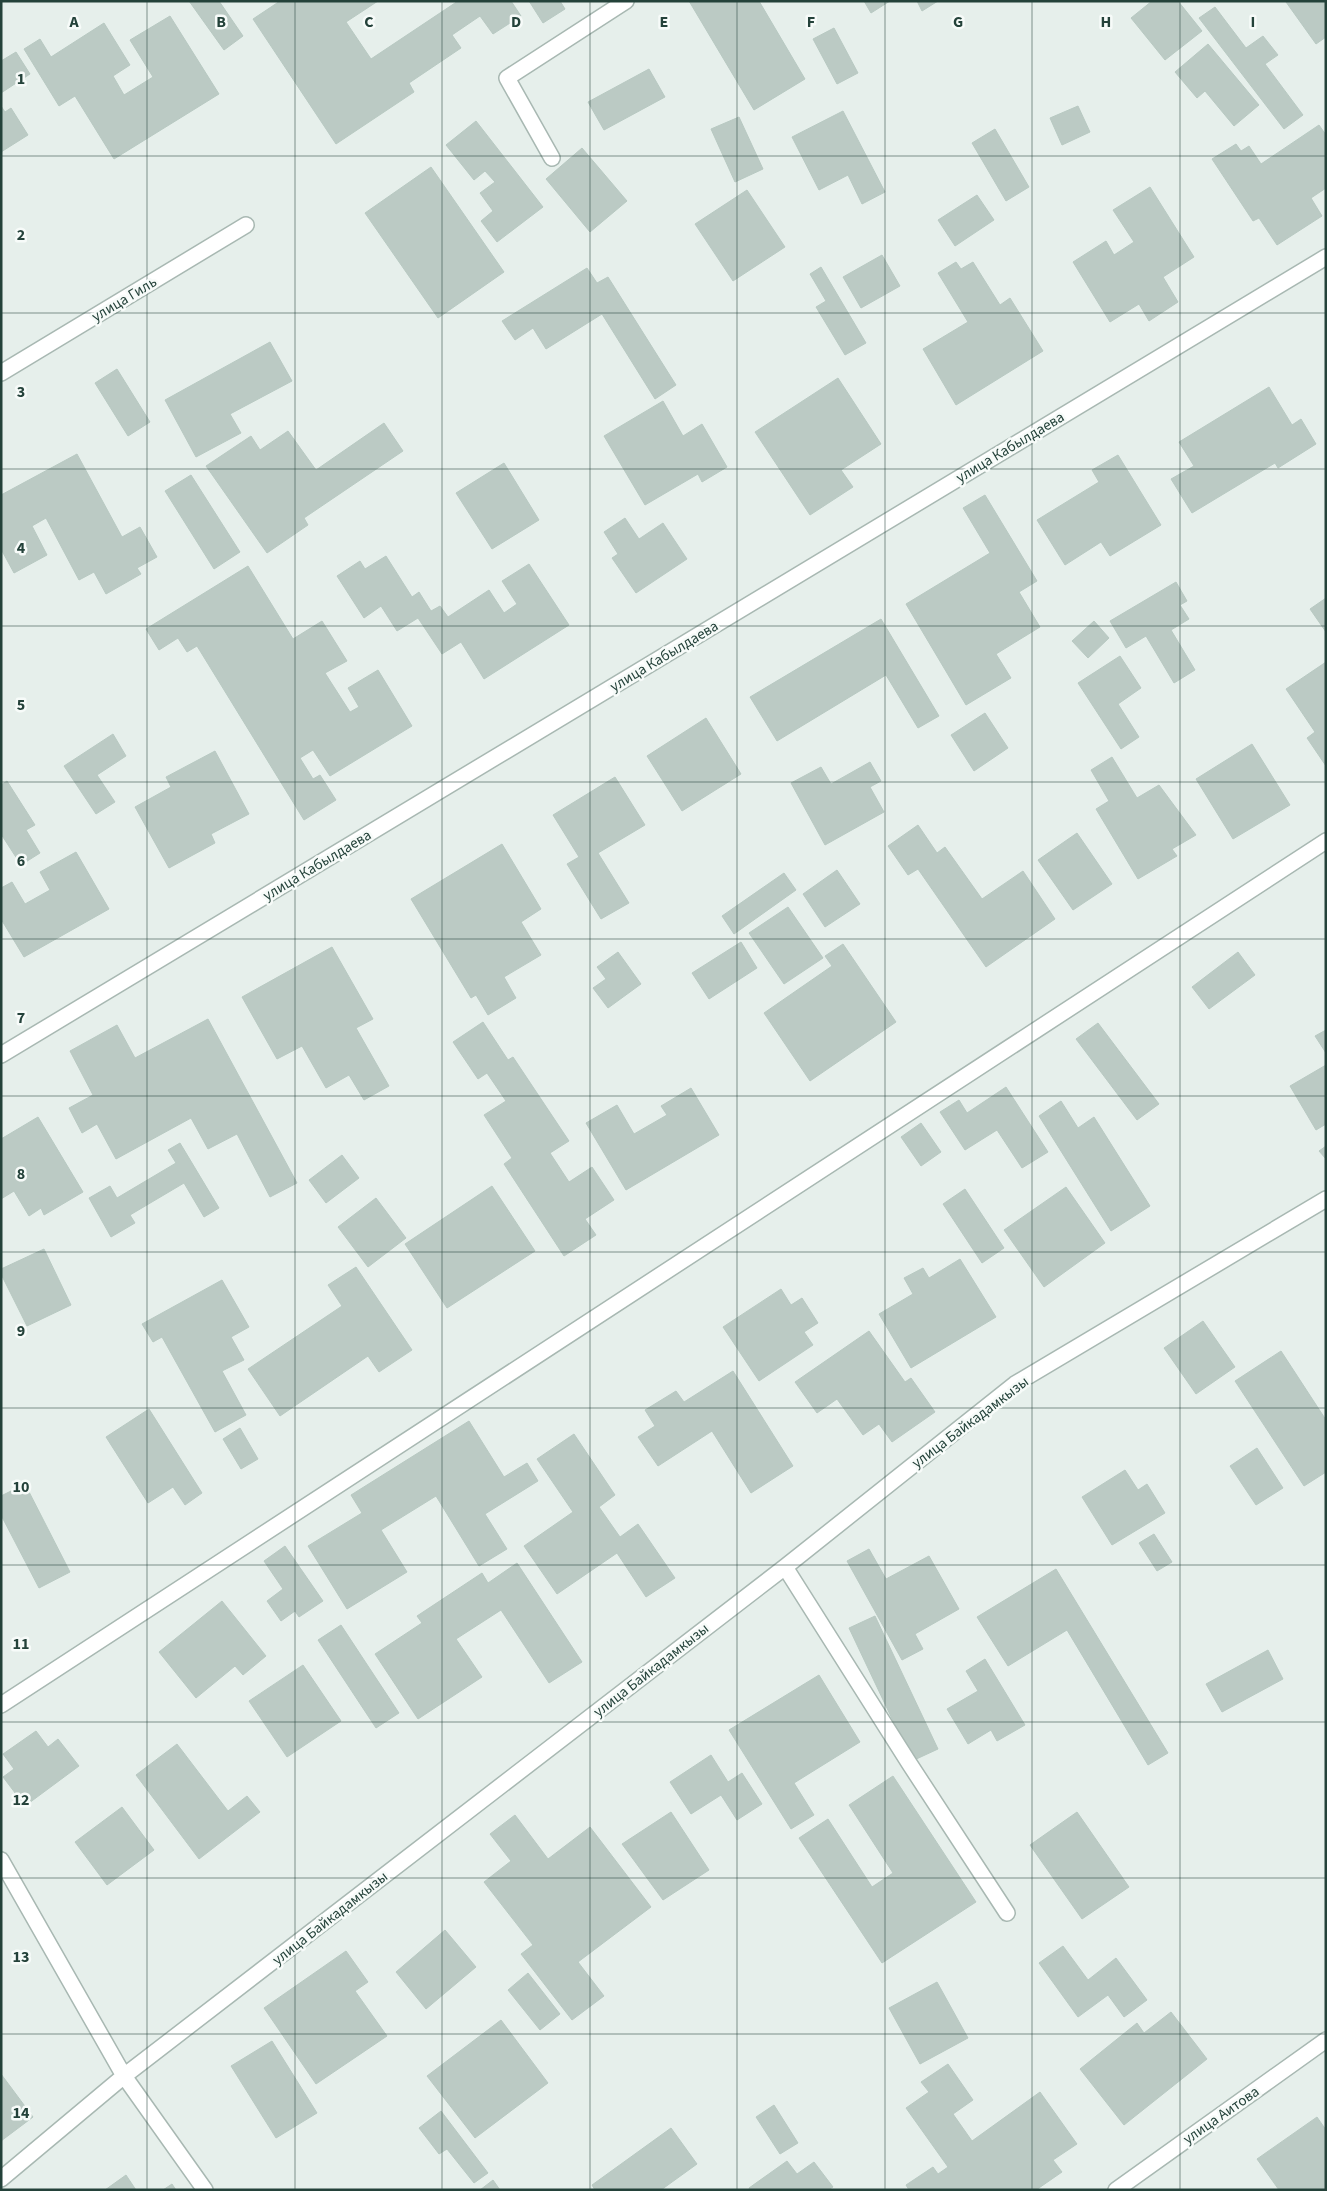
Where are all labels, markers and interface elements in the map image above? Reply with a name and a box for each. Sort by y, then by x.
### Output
text: A [68,11,79,33]
text: B [216,11,226,33]
text: C [364,11,374,33]
text: D [511,11,521,33]
text: E [660,11,668,33]
text: F [807,11,815,33]
text: G [953,11,963,33]
text: H [1101,11,1111,33]
text: I [1251,11,1255,33]
text: 1 [17,68,25,90]
text: 2 [17,224,25,246]
street label: улица Гиль [88,272,161,327]
text: 3 [17,381,25,403]
street label: улица Кабылдаева [952,407,1068,488]
text: 4 [17,537,26,559]
street label: улица Кабылдаева [606,616,722,697]
text: 5 [17,694,25,716]
street label: улица Кабылдаева [259,825,375,906]
text: 6 [17,850,25,872]
text: 7 [17,1007,25,1029]
text: 8 [17,1163,25,1185]
text: 9 [17,1320,25,1342]
street label: улица Байкадамкызы [907,1371,1033,1473]
text: 10 [13,1476,29,1498]
street label: улица Байкадамкызы [589,1619,714,1722]
text: 11 [13,1633,29,1655]
text: 12 [13,1789,29,1811]
street label: улица Байкадамкызы [268,1867,393,1970]
text: 13 [13,1946,29,1968]
street label: улица Аитова [1179,2081,1264,2150]
text: 14 [13,2102,30,2124]

